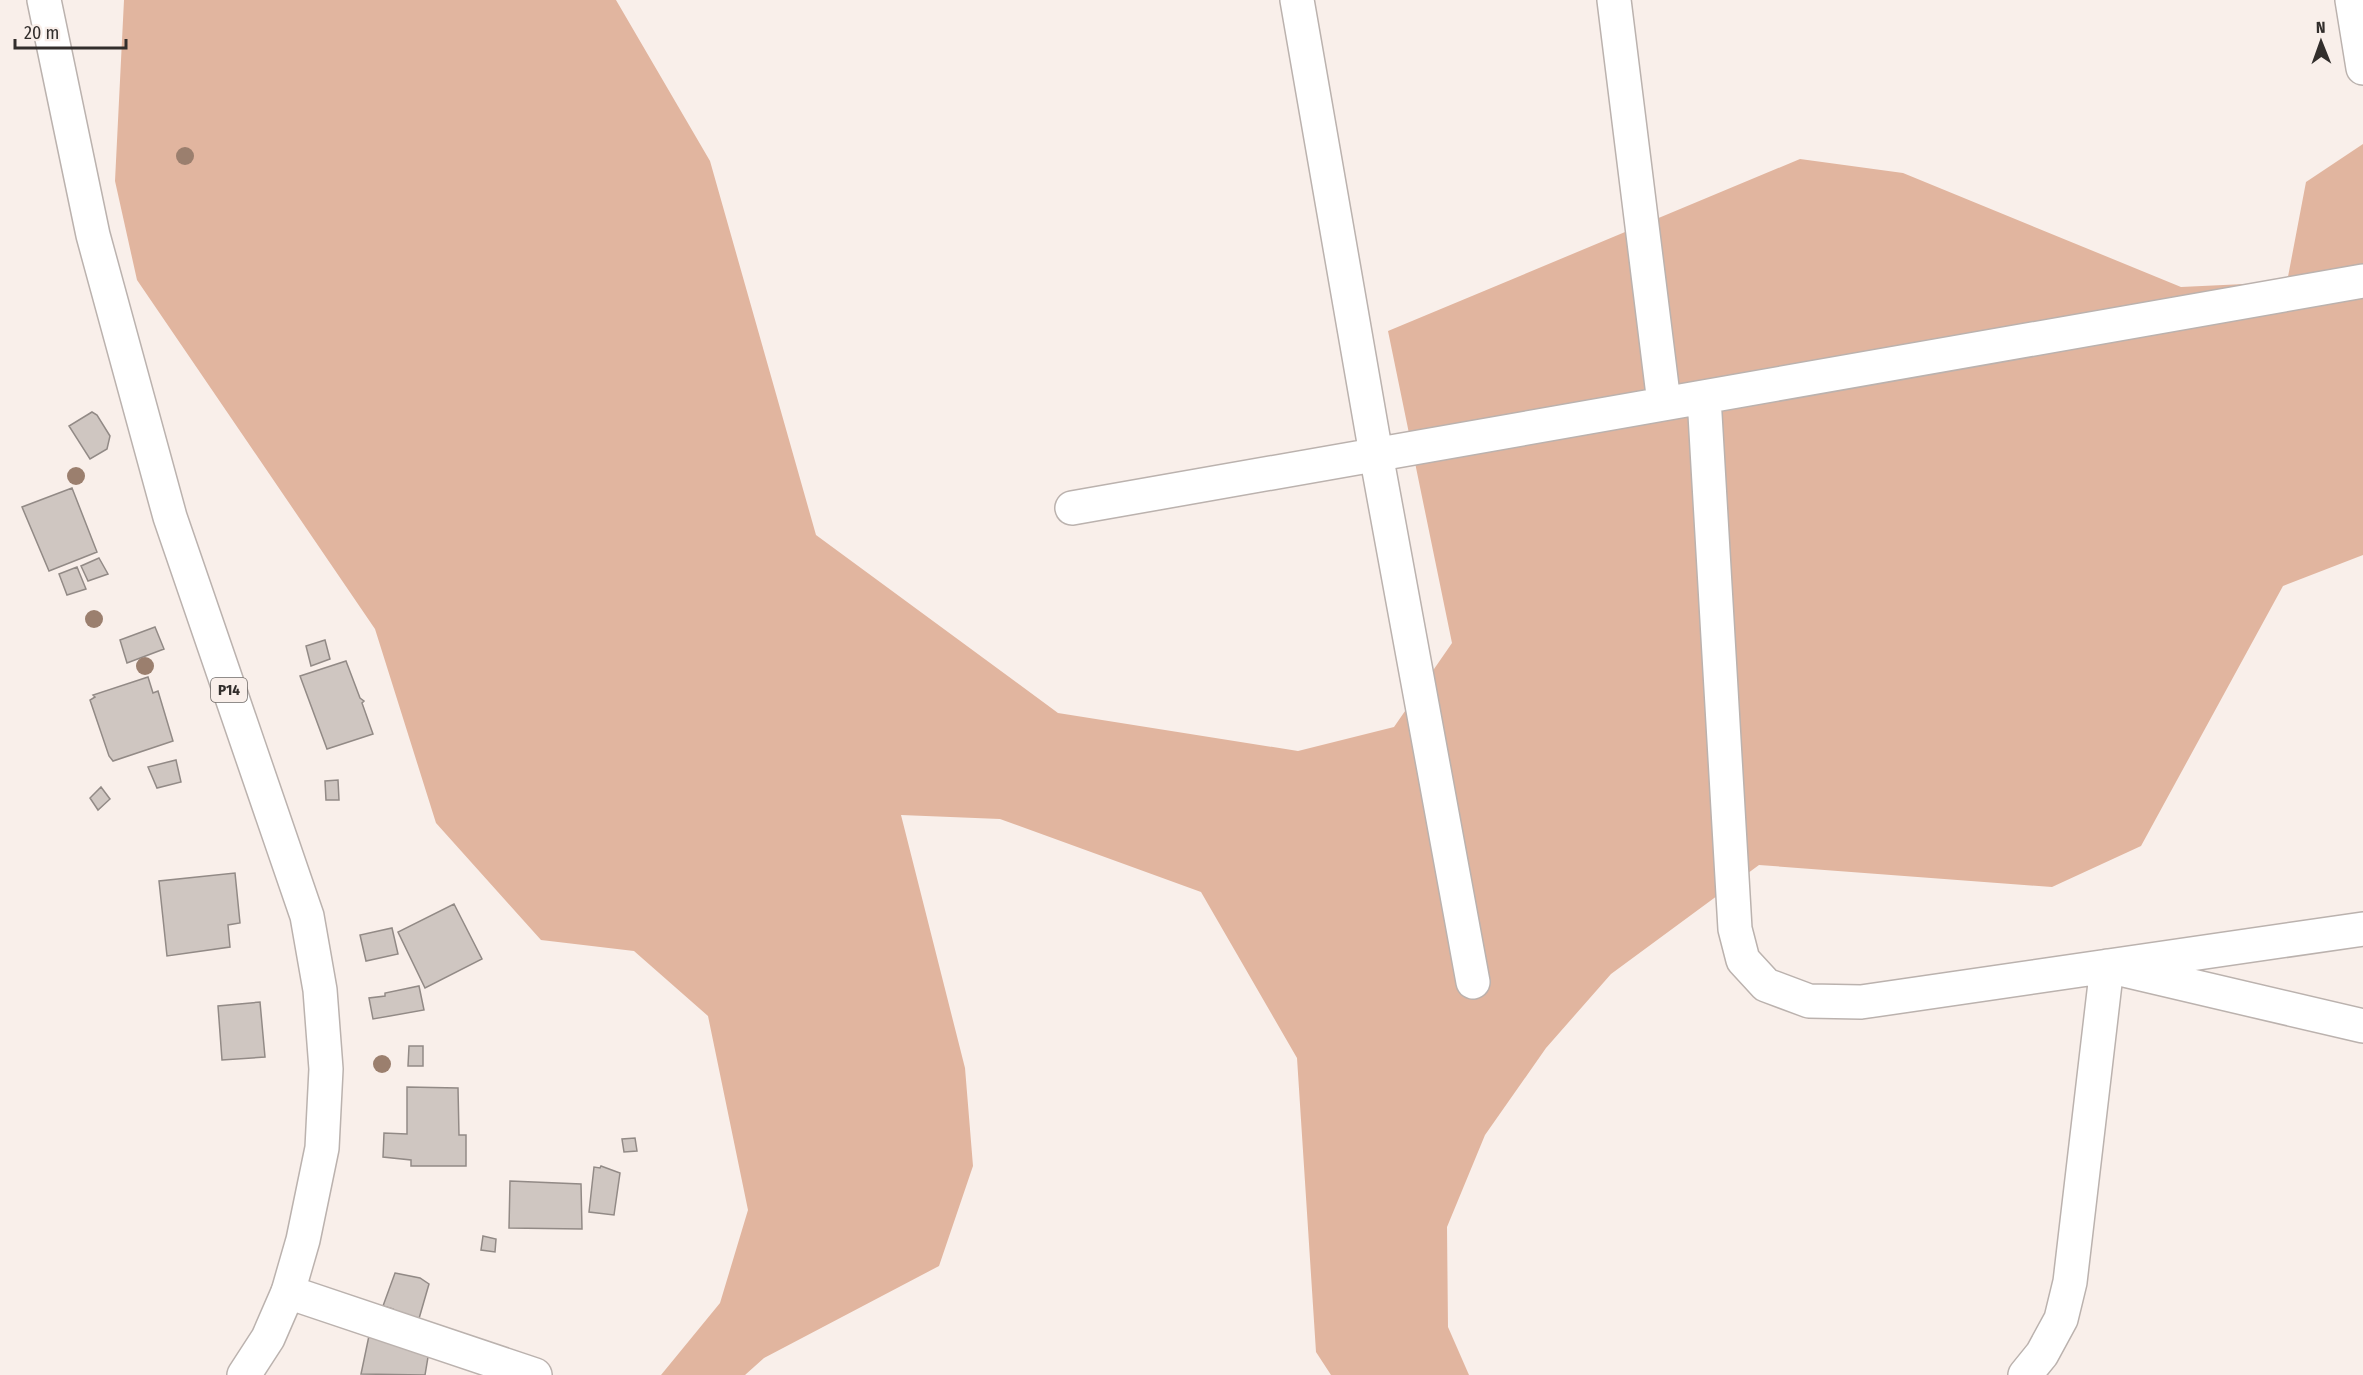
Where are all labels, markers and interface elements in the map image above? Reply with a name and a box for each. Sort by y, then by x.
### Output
scale bar [15,12,126,50]
north arrow [2291,12,2351,72]
text: N [2316,18,2326,37]
text: 20 m [24,22,59,44]
road number: P14 [211,678,247,702]

